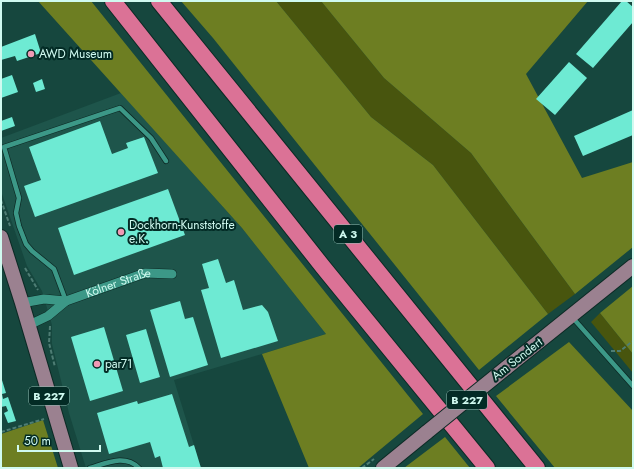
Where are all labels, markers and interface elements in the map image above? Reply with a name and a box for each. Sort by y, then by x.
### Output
place label: AWD Museum [39,45,112,63]
marker: AWD Museum [26,49,36,59]
place label: Dockhorn-Kunststoffe e.K. [129,216,235,248]
road number: A 3 [334,225,362,243]
marker: Dockhorn-Kunststoffe e.K. [116,227,126,237]
street label: Kölner Straße [83,264,151,302]
street label: Am Sondert [488,333,546,385]
place label: par71 [105,355,132,373]
marker: par71 [92,359,102,369]
road number: B 227 [29,387,69,405]
road number: B 227 [447,391,487,409]
scale bar [18,427,100,453]
text: 50 m [24,432,51,450]

